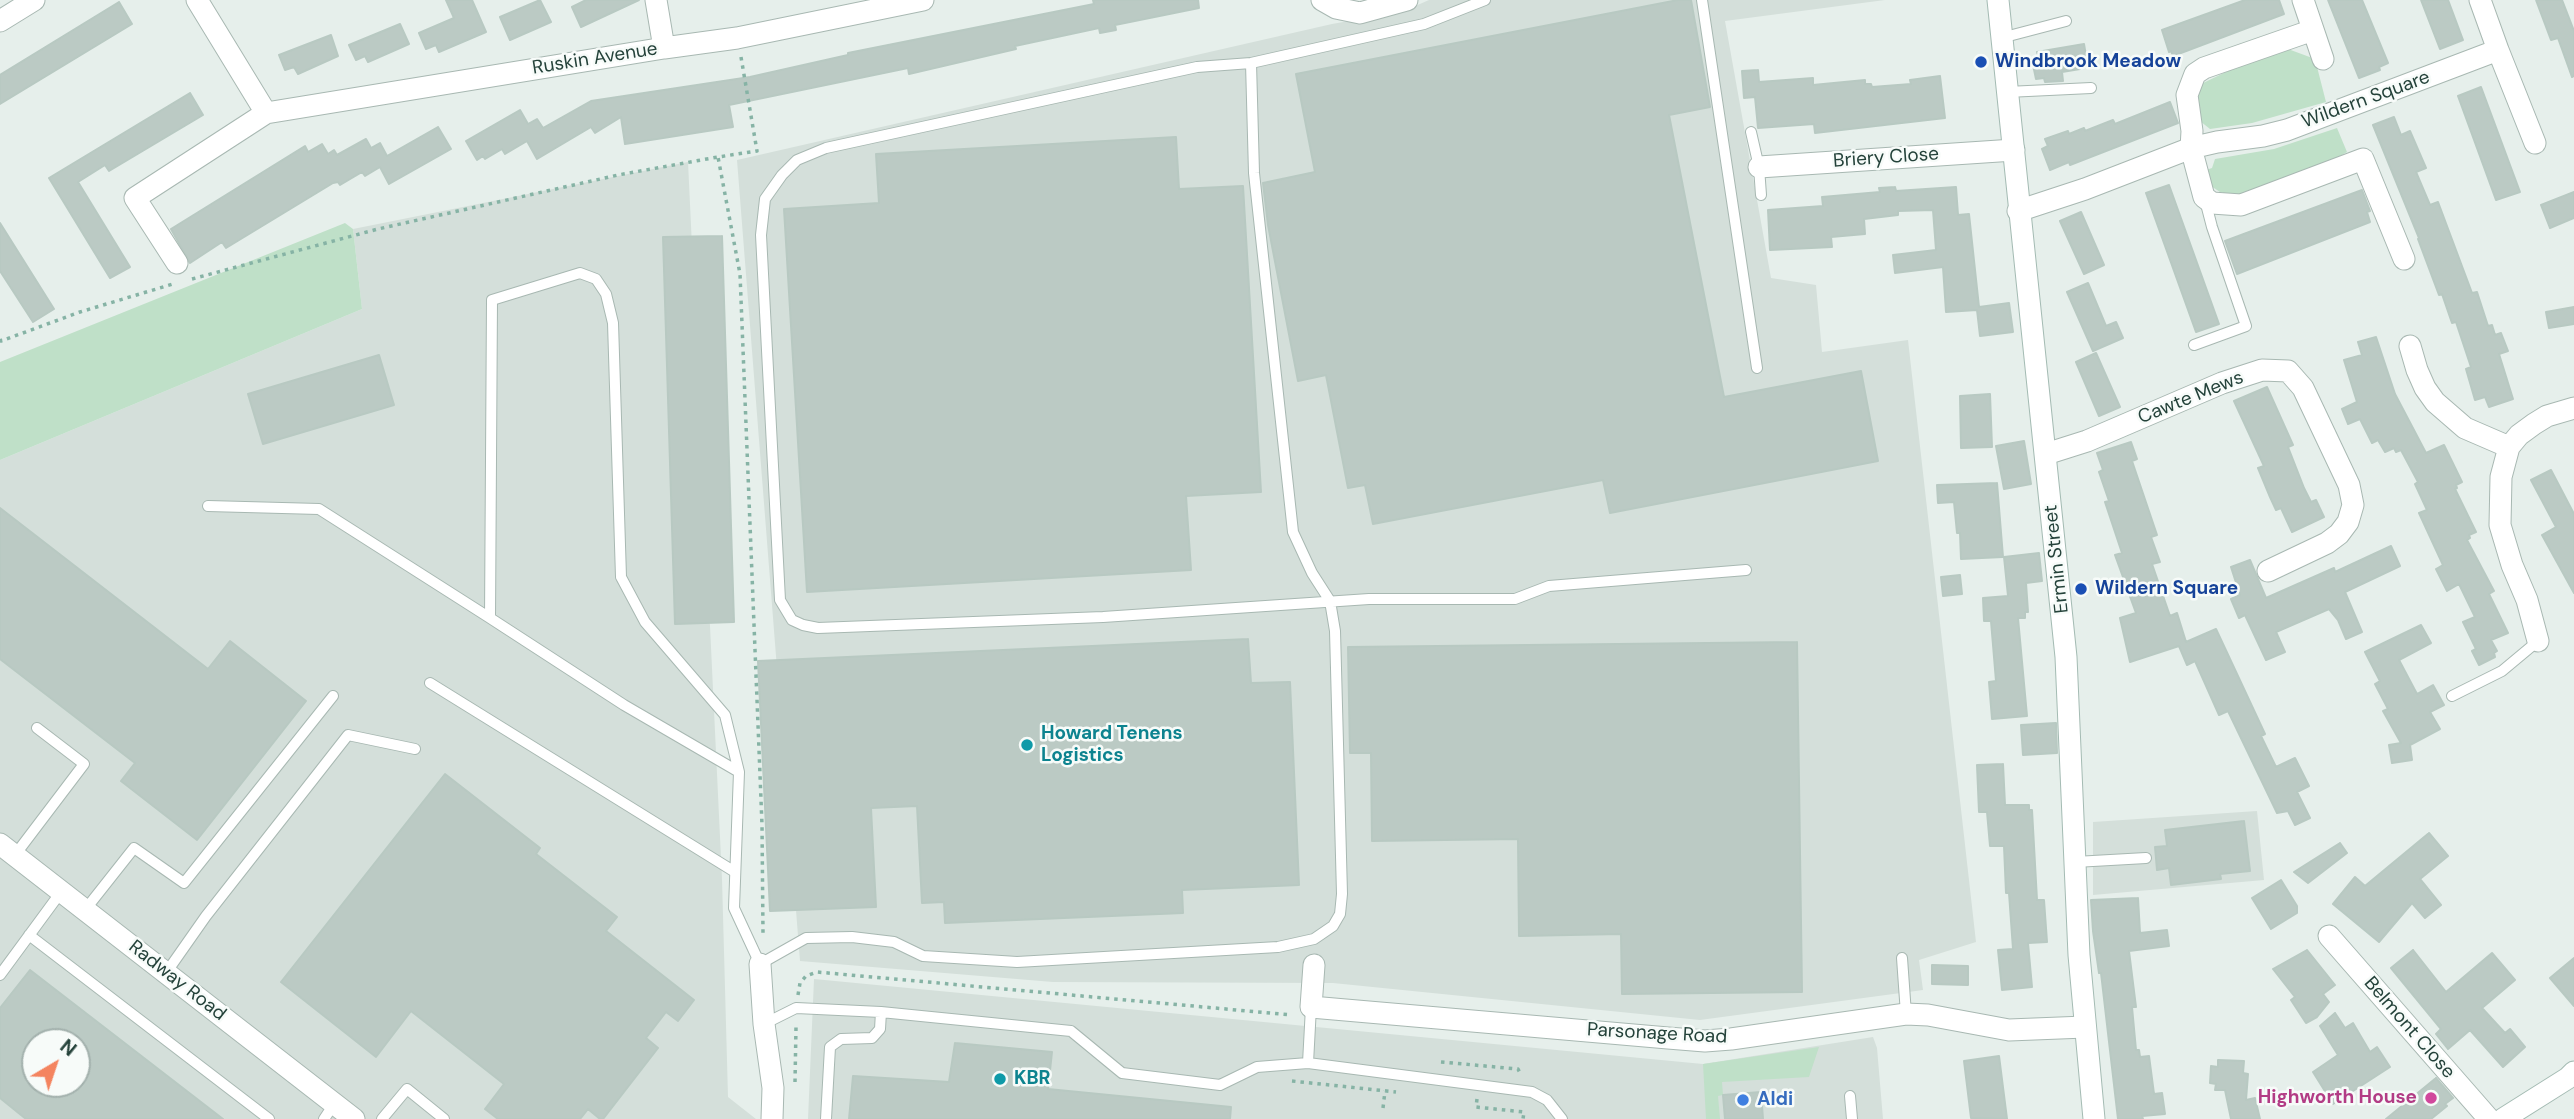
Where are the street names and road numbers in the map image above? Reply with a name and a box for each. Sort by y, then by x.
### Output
street label: Ruskin Avenue [531,38,659,80]
street label: Wildern Square [2299,66,2433,134]
street label: Briery Close [1832,143,1940,173]
street label: Cawte Mews [2135,367,2247,429]
street label: Ermin Street [2040,504,2074,614]
street label: Radway Road [124,936,230,1026]
street label: Belmont Close [2359,972,2459,1084]
street label: Parsonage Road [1586,1019,1728,1049]

